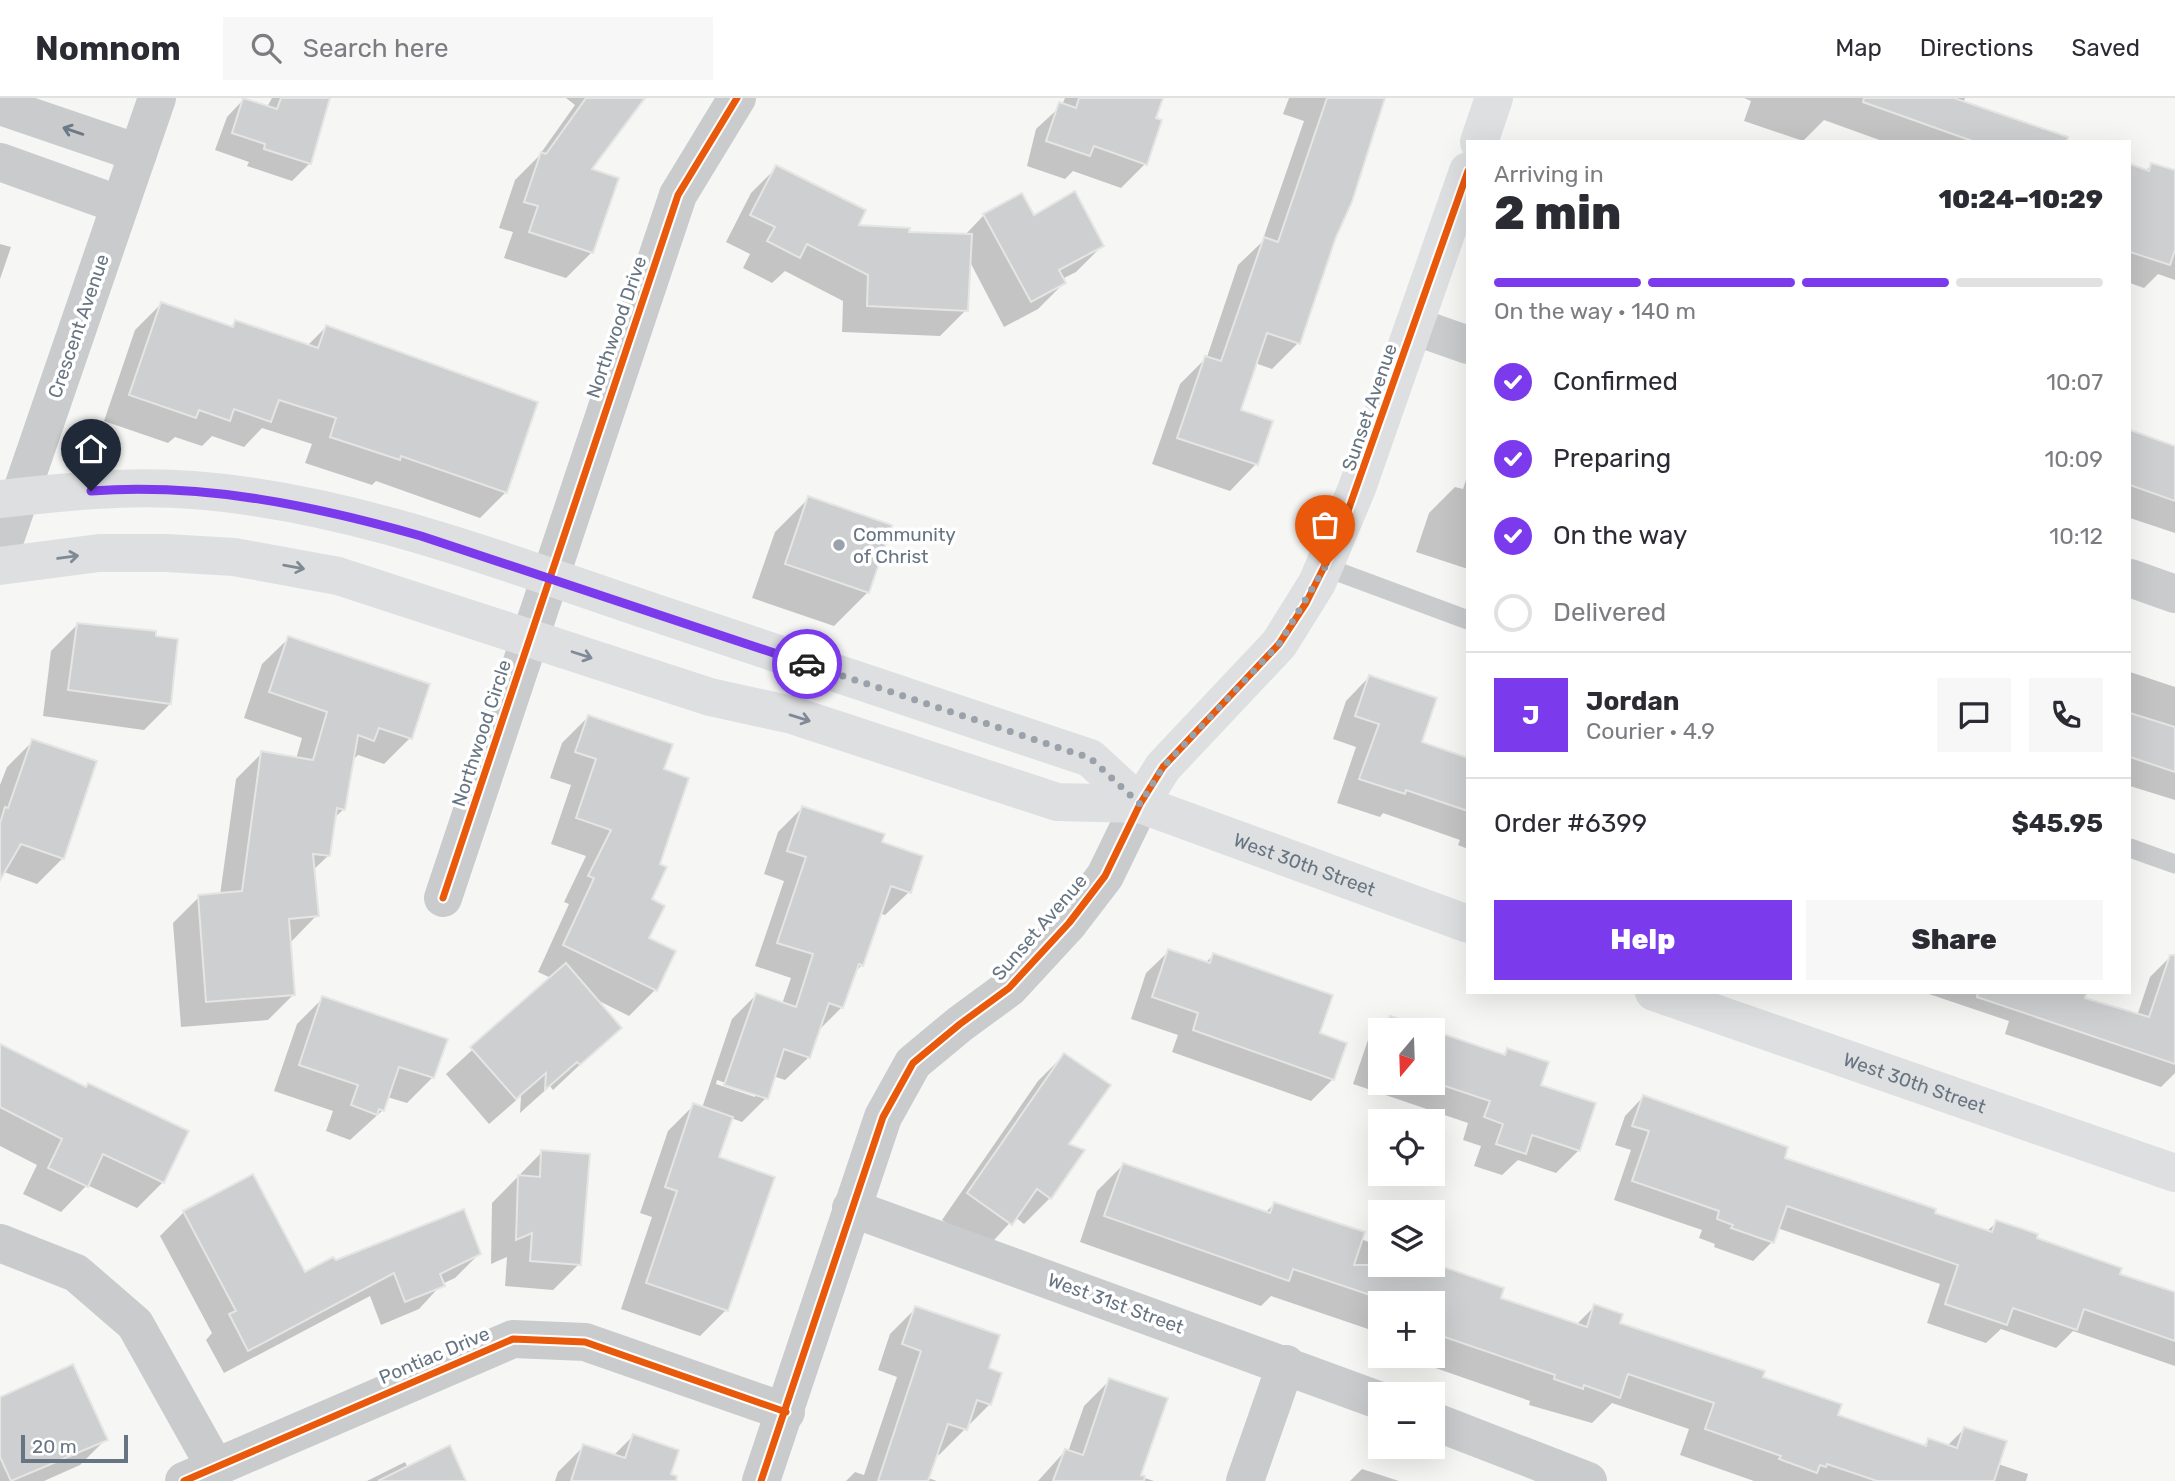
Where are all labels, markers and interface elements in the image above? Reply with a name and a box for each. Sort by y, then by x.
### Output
search box [223,17,713,80]
text: Nomnom [35,29,181,68]
icon: search [247,29,285,67]
text: Search here [303,33,449,64]
text: Map [1835,34,1882,62]
text: Directions [1920,34,2033,62]
text: Saved [2071,34,2140,62]
one-way arrow [63,124,85,136]
text: Arriving in [1494,160,1604,188]
text: 10:24–10:29 [1938,184,2103,215]
text: 2 min [1494,186,1621,241]
street label: Crescent Avenue [43,251,114,401]
street label: Northwood Drive [581,253,652,401]
text: On the way · 140 m [1494,297,1696,325]
street label: Sunset Avenue [1337,340,1402,474]
icon: check [1494,363,1532,401]
text: Confirmed [1553,366,1678,397]
text: 10:07 [2046,368,2103,396]
pin [61,419,121,491]
icon: home [72,430,110,468]
icon: check [1494,440,1532,478]
text: Preparing [1553,443,1671,474]
text: 10:09 [2044,445,2103,473]
pin [1295,495,1355,567]
icon: bag [1306,506,1344,544]
icon: check [1494,517,1532,555]
text: On the way [1553,520,1687,551]
text: 10:12 [2049,522,2103,550]
place label: Community of Christ [853,523,956,568]
marker: Community of Christ [831,537,847,553]
one-way arrow [56,551,79,564]
one-way arrow [282,561,305,574]
text: Delivered [1553,597,1666,628]
courier [772,629,842,699]
icon: car [788,645,826,683]
one-way arrow [570,649,592,662]
street label: Northwood Circle [447,657,516,809]
button: chat [1937,678,2011,752]
button: phone [2029,678,2103,752]
text: Jordan [1586,686,1679,717]
text: J [1522,700,1540,731]
one-way arrow [789,712,811,725]
text: Courier · 4.9 [1586,717,1715,745]
text: Order #6399 [1494,808,1647,839]
text: $45.95 [2011,808,2103,839]
street label: West 30th Street [1230,828,1379,901]
street label: Sunset Avenue [987,870,1092,985]
button: Help [1494,900,1792,980]
button: Share [1806,900,2103,980]
north arrow [1368,1018,1446,1096]
map controls [1368,1018,1445,1459]
street label: West 30th Street [1840,1048,1989,1119]
button: locate [1368,1109,1445,1186]
button: layers [1368,1200,1445,1277]
street label: West 31st Street [1045,1268,1188,1339]
button: + [1368,1291,1445,1368]
street label: Pontiac Drive [376,1322,493,1389]
button: − [1368,1382,1445,1459]
scale bar [21,1432,128,1464]
text: 20 m [32,1435,77,1458]

